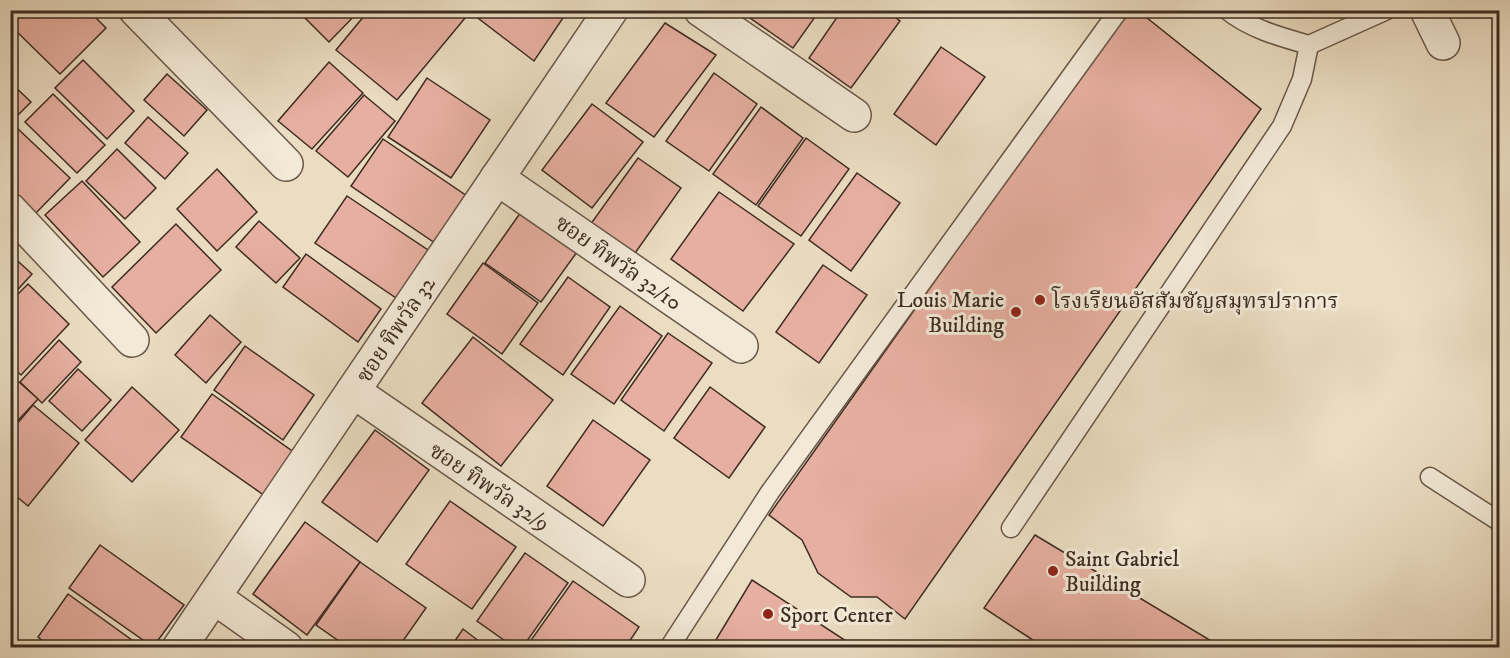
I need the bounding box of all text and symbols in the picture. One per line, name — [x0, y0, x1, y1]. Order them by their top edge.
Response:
street label: ซอย ทิพวัล 32/10 — [550, 210, 687, 317]
street label: ซอย ทิพวัล 32 — [351, 271, 442, 388]
place label: โรงเรียนอัสสัมชัญสมุทรปราการ — [1051, 286, 1339, 315]
place label: Louis Marie Building — [897, 287, 1004, 339]
marker: โรงเรียนอัสสัมชัญสมุทรปราการ — [1033, 293, 1047, 307]
marker: Louis Marie Building — [1009, 305, 1023, 319]
street label: ซอย ทิพวัล 32/9 — [424, 437, 555, 537]
place label: Saint Gabriel Building — [1065, 546, 1180, 598]
marker: Saint Gabriel Building — [1046, 564, 1060, 578]
place label: Sport Center — [780, 602, 893, 629]
marker: Sport Center — [761, 607, 775, 621]

